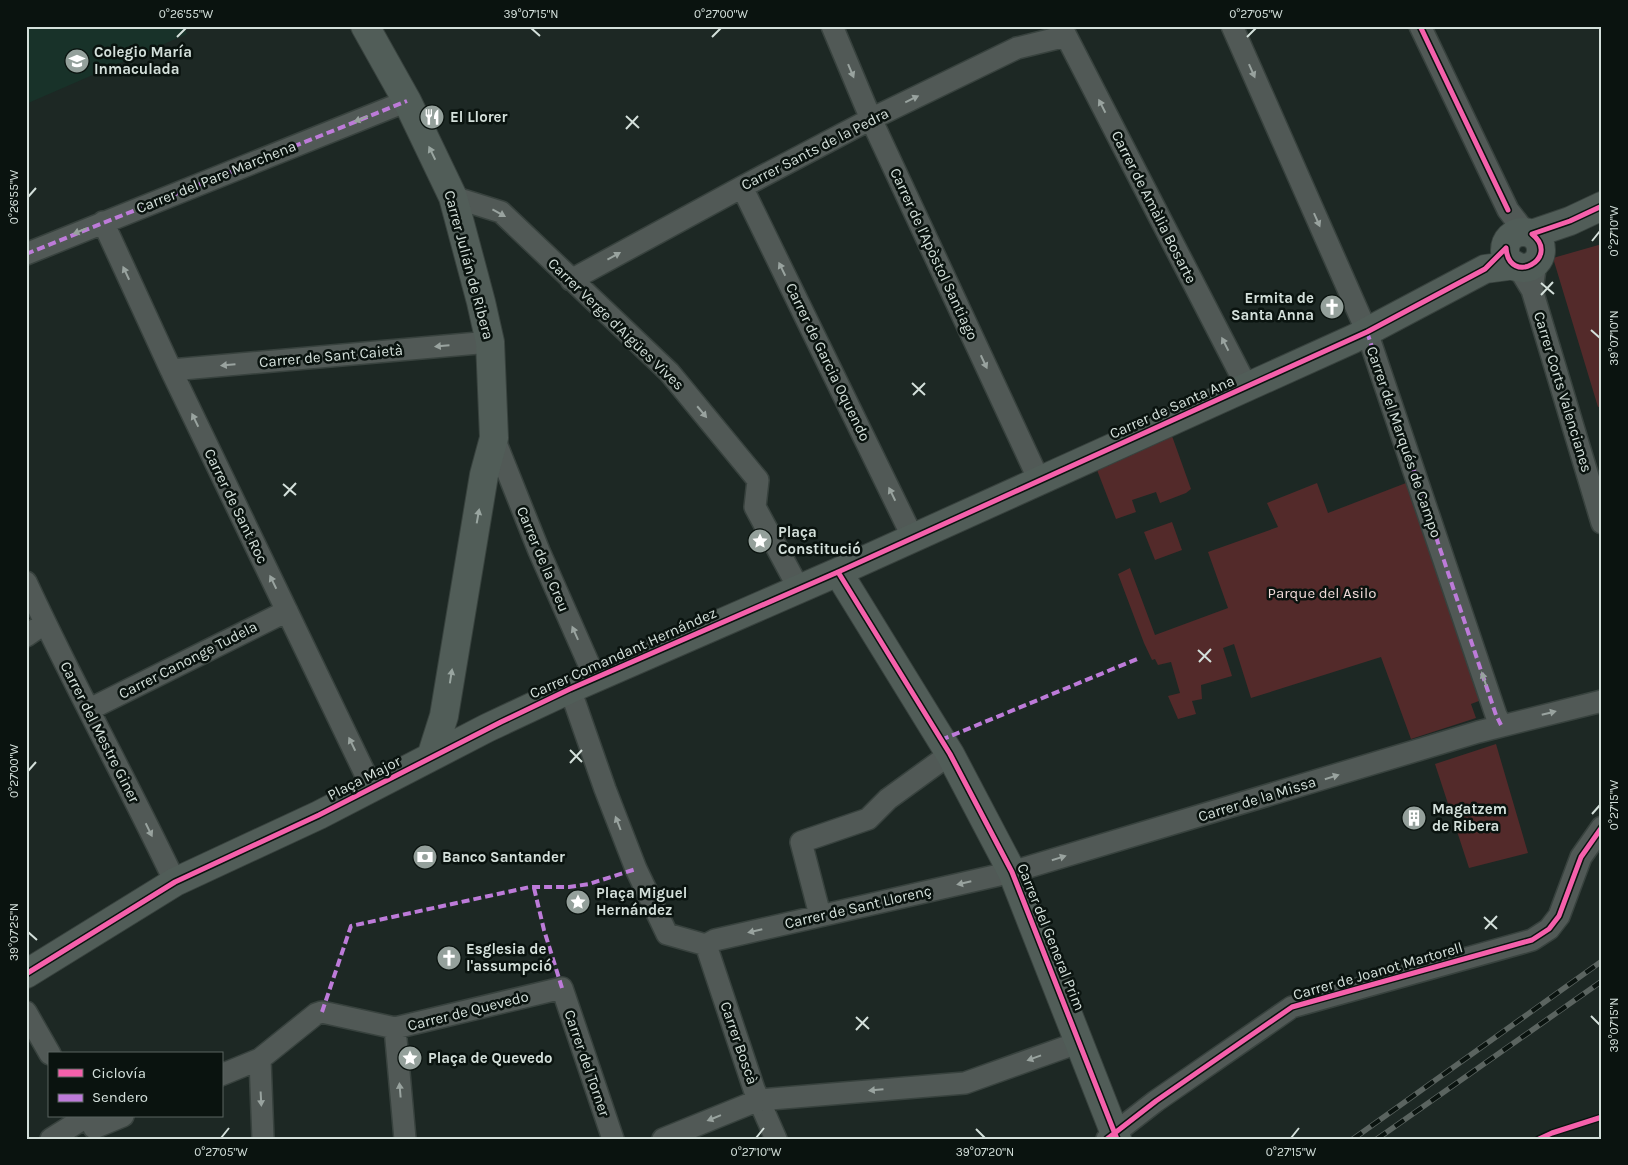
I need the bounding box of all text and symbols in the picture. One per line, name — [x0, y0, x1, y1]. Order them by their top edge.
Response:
text: 0°26'55"W — [159, 7, 214, 21]
text: 39°07'15"N — [503, 7, 559, 21]
text: 0°27'00"W — [694, 7, 748, 21]
text: 0°27'05"W — [1229, 7, 1283, 21]
place label: Colegio María Inmaculada — [94, 43, 192, 78]
school or university icon: Colegio María Inmaculada — [64, 48, 90, 74]
one-way arrow — [847, 64, 855, 79]
one-way arrow — [1248, 64, 1256, 78]
one-way arrow — [905, 95, 920, 103]
one-way arrow — [1098, 99, 1106, 113]
restaurant icon: El Llorer — [419, 104, 445, 130]
street label: Carrer Sants de la Pedra — [738, 104, 892, 194]
place label: El Llorer — [450, 108, 507, 126]
one-way arrow — [354, 116, 369, 124]
street label: Carrer de Amàlia Bosarte — [1108, 128, 1200, 286]
street label: Carrer del Pare Marchena — [133, 137, 299, 217]
one-way arrow — [428, 146, 436, 160]
street label: Carrer de l'Apòstol Santiago — [886, 165, 982, 343]
text: 0°26'55"W — [7, 169, 21, 224]
street label: Carrer Julián de Ribera — [440, 188, 498, 342]
text: 0°27'10"W — [1607, 205, 1621, 256]
one-way arrow — [491, 209, 506, 217]
one-way arrow — [1314, 213, 1322, 227]
one-way arrow — [73, 228, 87, 236]
one-way arrow — [607, 252, 621, 260]
street label: Carrer Verge d'Aigües Vives — [544, 254, 688, 394]
one-way arrow — [778, 262, 787, 277]
one-way arrow — [122, 266, 130, 280]
street label: Carrer de Garcia Oquendo — [782, 280, 874, 444]
place label: Ermita de Santa Anna — [1231, 289, 1314, 324]
church icon: Ermita de Santa Anna — [1319, 294, 1345, 320]
street label: Carrer Corts Valencianes — [1530, 309, 1596, 475]
text: 39°07'10"N — [1607, 310, 1621, 366]
one-way arrow — [1221, 337, 1229, 351]
street label: Carrer de Sant Caietà — [258, 341, 404, 371]
one-way arrow — [434, 343, 450, 351]
street label: Carrer del Marqués de Campo — [1363, 344, 1445, 540]
one-way arrow — [981, 355, 989, 369]
one-way arrow — [219, 361, 235, 369]
street label: Carrer de Santa Ana — [1107, 371, 1237, 443]
one-way arrow — [696, 405, 708, 417]
one-way arrow — [191, 413, 199, 427]
street label: Carrer de Sant Roc — [200, 446, 272, 566]
one-way arrow — [888, 487, 896, 501]
street label: Carrer de la Creu — [513, 504, 573, 614]
one-way arrow — [474, 507, 482, 523]
place label: Plaça Constitució — [778, 523, 861, 558]
place icon: Plaça Constitució — [747, 528, 773, 554]
one-way arrow — [269, 575, 277, 589]
park label: Parque del Asilo — [1268, 584, 1376, 602]
street label: Carrer Comandant Hernández — [527, 604, 719, 702]
street label: Carrer Canonge Tudela — [116, 617, 260, 703]
one-way arrow — [571, 626, 580, 641]
street label: Carrer del Mestre Giner — [57, 658, 144, 806]
one-way arrow — [447, 668, 455, 684]
one-way arrow — [1480, 672, 1487, 687]
one-way arrow — [1541, 709, 1556, 717]
one-way arrow — [348, 737, 356, 751]
text: 0°27'00"W — [7, 744, 21, 798]
street label: Plaça Major — [324, 752, 404, 804]
one-way arrow — [1324, 772, 1339, 780]
street label: Carrer de la Missa — [1196, 773, 1318, 825]
text: 0°27'15"W — [1607, 779, 1621, 830]
place label: Magatzem de Ribera — [1432, 800, 1507, 835]
building icon: Magatzem de Ribera — [1401, 805, 1427, 831]
one-way arrow — [614, 815, 622, 830]
one-way arrow — [145, 822, 153, 837]
bank icon: Banco Santander — [412, 844, 438, 870]
place label: Banco Santander — [442, 848, 565, 866]
one-way arrow — [1051, 853, 1066, 861]
street label: Carrer del General Prim — [1013, 861, 1089, 1013]
one-way arrow — [957, 879, 972, 887]
street label: Carrer de Sant Llorenç — [783, 881, 933, 933]
place label: Plaça Miguel Hernández — [596, 884, 687, 919]
place icon: Plaça Miguel Hernández — [565, 889, 591, 915]
text: 39°07'25"N — [7, 903, 21, 961]
one-way arrow — [747, 927, 762, 935]
street label: Carrer de Joanot Martorell — [1291, 938, 1465, 1004]
place label: Esglesia de l'assumpció — [466, 940, 552, 975]
church icon: Esglesia de l'assumpció — [436, 945, 462, 971]
street label: Carrer de Quevedo — [406, 987, 530, 1035]
text: 39°07'15"N — [1607, 997, 1621, 1053]
street label: Carrer Boscà — [716, 999, 762, 1087]
street label: Carrer del Torner — [560, 1007, 614, 1119]
place icon: Plaça de Quevedo — [397, 1045, 423, 1071]
place label: Plaça de Quevedo — [428, 1049, 553, 1067]
legend — [48, 1052, 222, 1118]
one-way arrow — [1026, 1054, 1041, 1062]
text: Ciclovía — [92, 1064, 146, 1082]
one-way arrow — [396, 1082, 404, 1098]
one-way arrow — [868, 1087, 884, 1095]
text: Sendero — [92, 1088, 148, 1106]
one-way arrow — [258, 1091, 266, 1107]
one-way arrow — [707, 1115, 721, 1123]
text: 0°27'05"W — [194, 1145, 248, 1159]
text: 0°27'10"W — [731, 1145, 782, 1159]
text: 39°07'20"N — [956, 1145, 1014, 1159]
text: 0°27'15"W — [1266, 1145, 1317, 1159]

